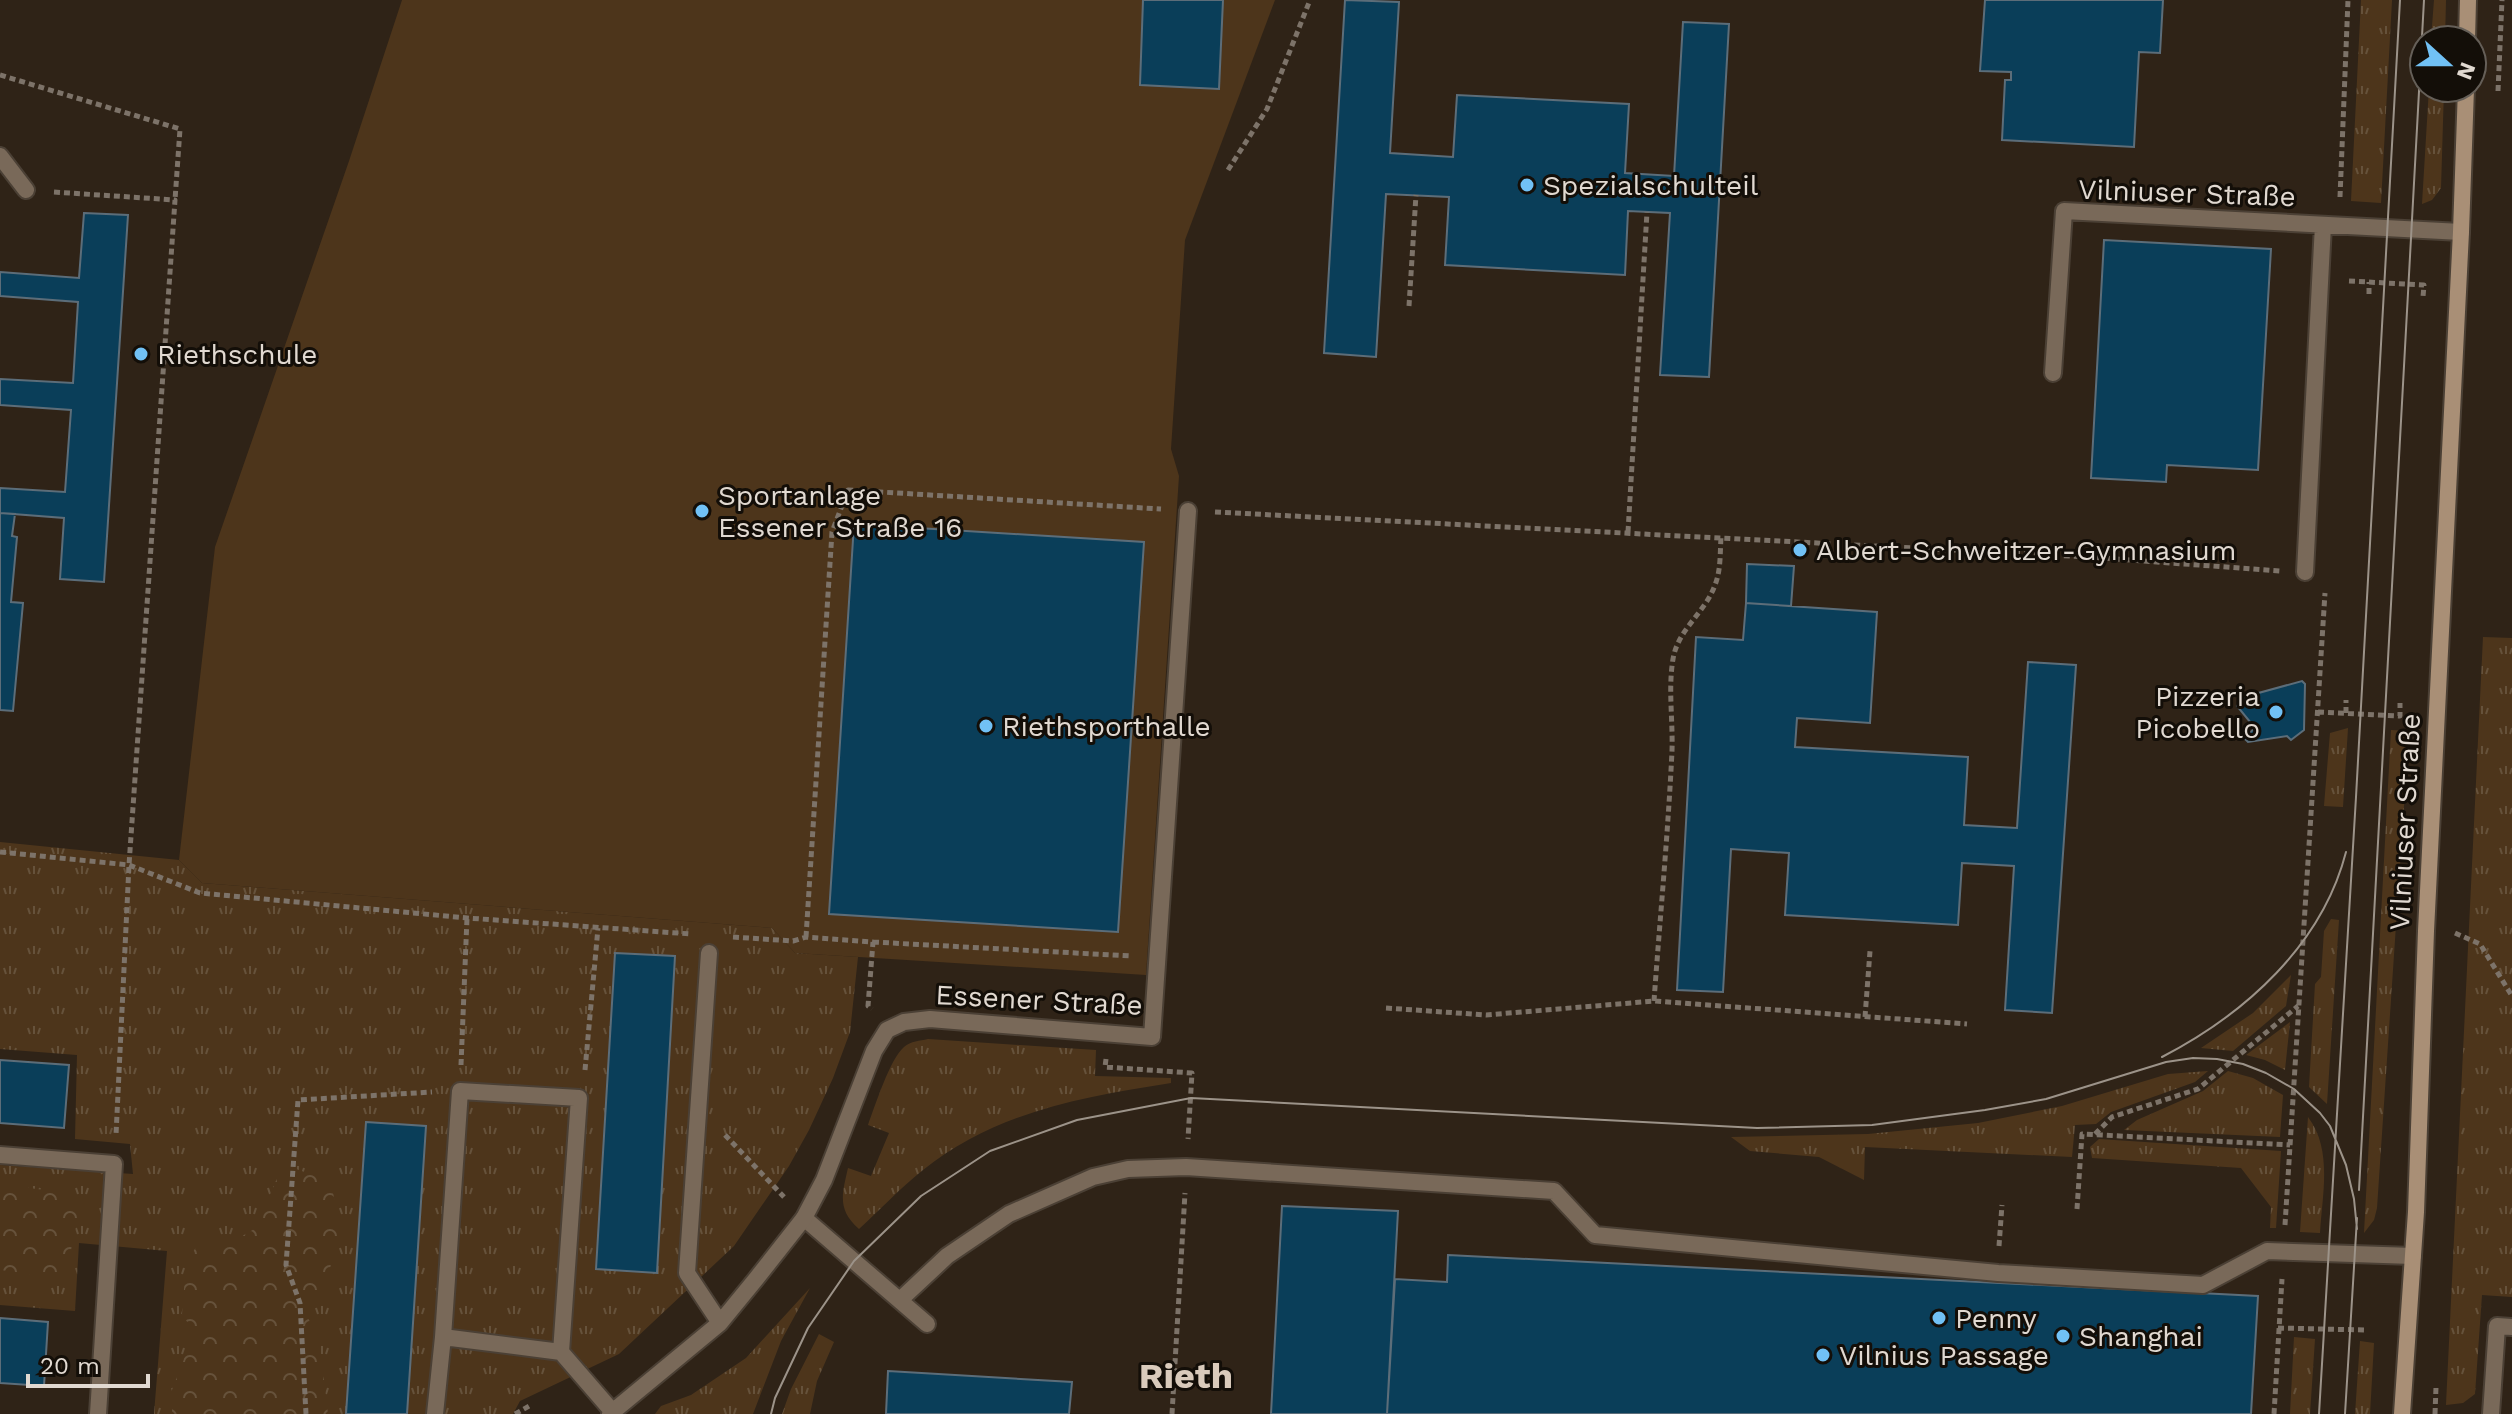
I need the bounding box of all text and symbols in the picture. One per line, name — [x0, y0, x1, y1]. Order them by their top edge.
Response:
north arrow — [2408, 24, 2488, 104]
text: N — [2452, 59, 2481, 83]
place label: Spezialschulteil — [1543, 169, 1759, 202]
street label: Vilniuser Straße — [2078, 173, 2296, 213]
marker: Spezialschulteil — [1518, 176, 1536, 194]
place label: Riethschule — [157, 338, 318, 371]
marker: Riethschule — [132, 345, 150, 363]
place label: Sportanlage Essener Straße 16 — [718, 479, 962, 544]
marker: Sportanlage Essener Straße 16 — [693, 502, 711, 520]
place label: Albert-Schweitzer-Gymnasium — [1816, 534, 2236, 567]
marker: Albert-Schweitzer-Gymnasium — [1791, 541, 1809, 559]
place label: Pizzeria Picobello — [2135, 680, 2260, 745]
marker: Pizzeria Picobello — [2267, 703, 2285, 721]
place label: Riethsporthalle — [1002, 710, 1211, 743]
street label: Vilniuser Straße — [2383, 713, 2427, 931]
marker: Riethsporthalle — [977, 717, 995, 735]
street label: Essener Straße — [935, 978, 1143, 1022]
place label: Penny — [1955, 1302, 2037, 1335]
marker: Penny — [1930, 1309, 1948, 1327]
place label: Shanghai — [2079, 1320, 2203, 1353]
marker: Shanghai — [2054, 1327, 2072, 1345]
scale bar — [28, 1338, 148, 1388]
place label: Vilnius Passage — [1839, 1339, 2049, 1372]
marker: Vilnius Passage — [1814, 1346, 1832, 1364]
text: 20 m — [40, 1352, 100, 1380]
district label: Rieth — [1139, 1355, 1233, 1397]

